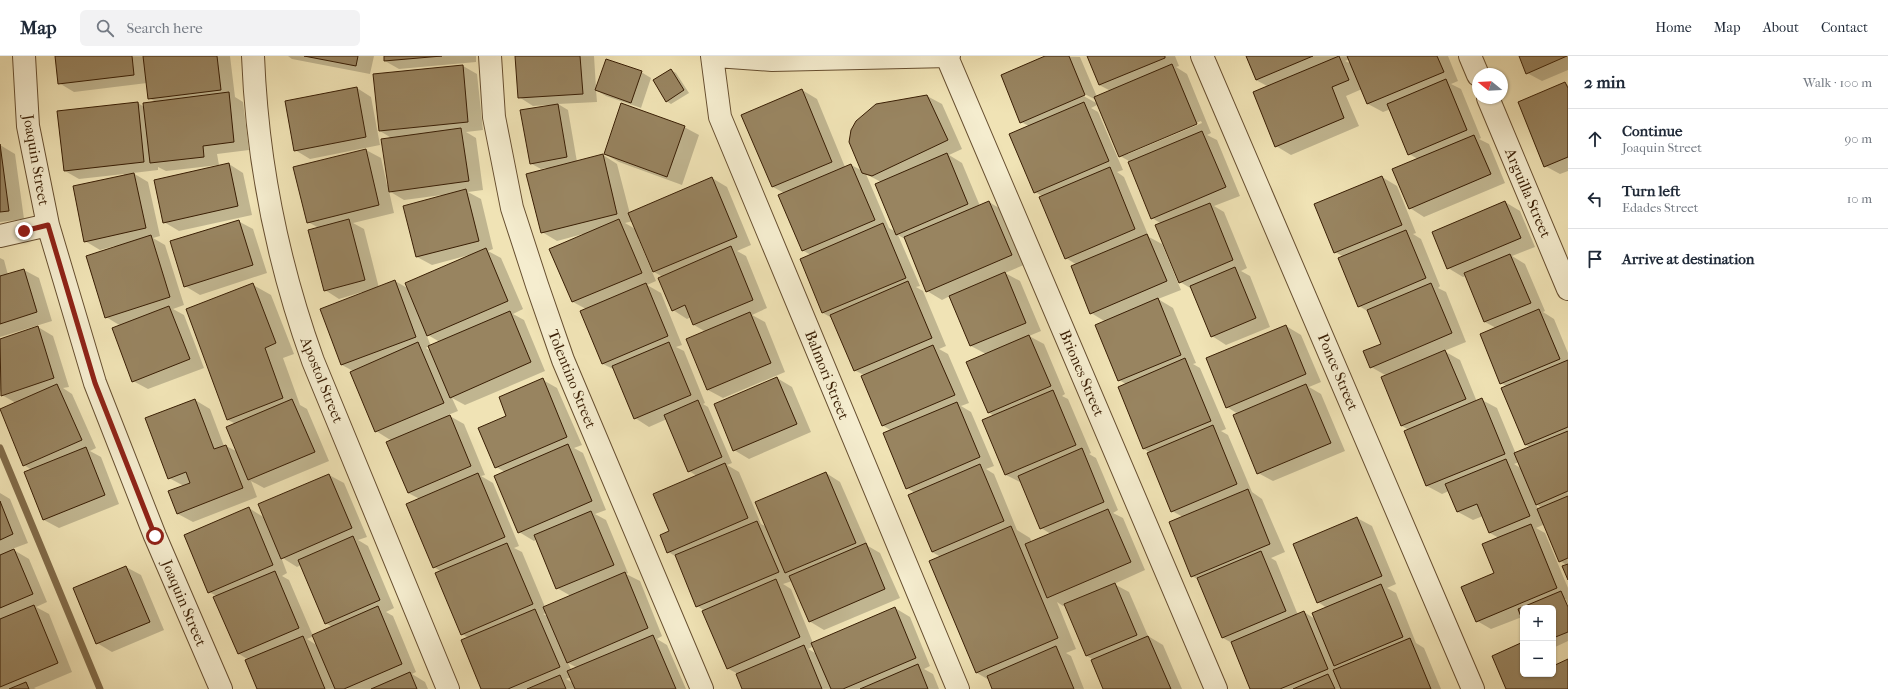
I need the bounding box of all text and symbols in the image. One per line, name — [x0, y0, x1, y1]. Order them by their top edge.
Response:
search box — [80, 10, 360, 46]
text: Map — [20, 17, 56, 39]
icon: search — [94, 17, 116, 39]
text: Search here — [126, 19, 203, 37]
text: Home — [1655, 19, 1692, 36]
text: Map — [1714, 19, 1741, 36]
text: About — [1763, 19, 1799, 36]
text: Contact — [1821, 19, 1868, 36]
north arrow — [1472, 68, 1508, 104]
text: 2 min — [1584, 72, 1625, 92]
text: Walk · 100 m — [1803, 75, 1872, 90]
street label: Joaquin Street — [19, 112, 53, 208]
text: Continue — [1622, 122, 1682, 140]
icon: ahead — [1584, 128, 1606, 150]
text: 90 m — [1844, 131, 1872, 146]
text: Joaquin Street — [1622, 140, 1702, 155]
street label: Arguilla Street — [1501, 145, 1555, 241]
text: Turn left — [1622, 182, 1680, 200]
icon: left — [1584, 188, 1606, 210]
text: 10 m — [1847, 191, 1872, 206]
text: Edades Street — [1622, 200, 1698, 215]
route end — [15, 222, 33, 240]
icon: arrive — [1584, 248, 1606, 270]
text: Arrive at destination — [1622, 250, 1754, 268]
street label: Tolentino Street — [544, 327, 600, 432]
street label: Briones Street — [1056, 327, 1109, 420]
street label: Balmori Street — [801, 328, 853, 423]
street label: Ponce Street — [1314, 331, 1362, 414]
street label: Apostol Street — [296, 334, 348, 426]
route start — [146, 527, 164, 545]
street label: Joaquin Street — [157, 556, 211, 649]
map controls — [1520, 605, 1556, 677]
button: + — [1520, 605, 1556, 641]
button: − — [1520, 641, 1556, 677]

